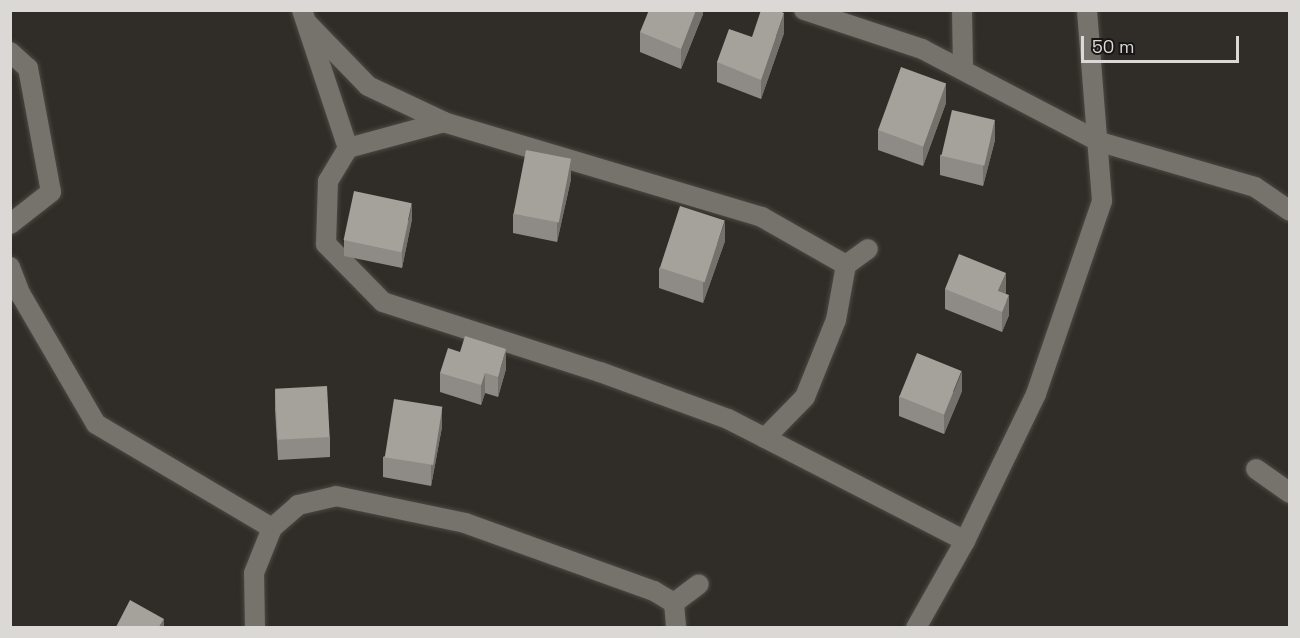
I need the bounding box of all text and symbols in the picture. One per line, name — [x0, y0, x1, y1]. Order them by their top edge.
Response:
scale bar — [1084, 24, 1242, 62]
text: 50 m — [1092, 35, 1134, 58]

